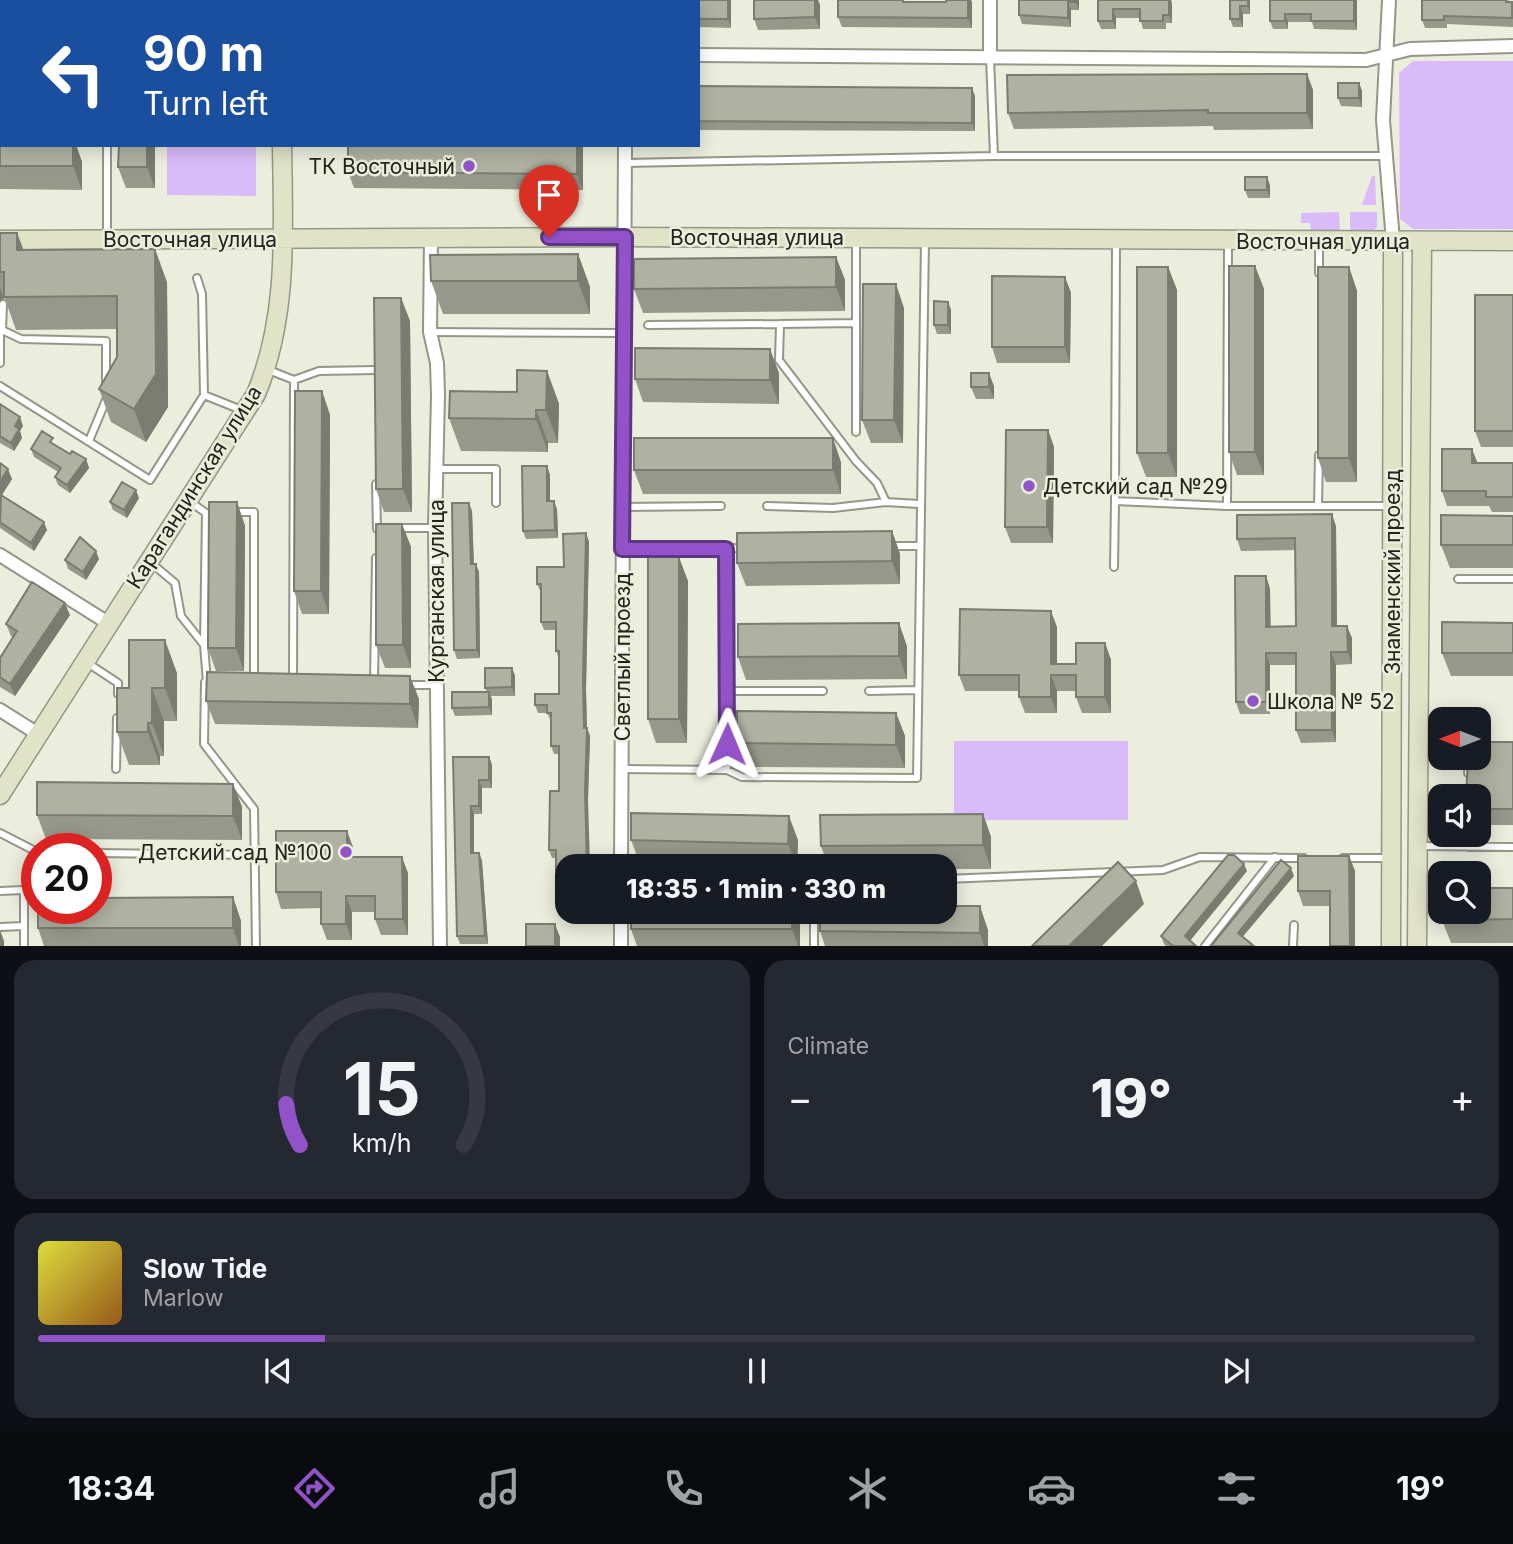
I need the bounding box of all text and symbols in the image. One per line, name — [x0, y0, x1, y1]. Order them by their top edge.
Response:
text: 90 m — [143, 24, 264, 83]
icon: left — [28, 28, 119, 119]
text: Turn left — [143, 84, 268, 123]
place label: ТК Восточный — [308, 154, 455, 179]
marker: ТК Восточный — [461, 158, 477, 174]
pin — [519, 165, 579, 237]
icon: arrive — [530, 176, 568, 214]
street label: Восточная улица — [670, 225, 844, 250]
street label: Восточная улица — [103, 227, 277, 252]
street label: Восточная улица — [1236, 229, 1410, 254]
street label: Карагандинская улица — [121, 381, 267, 593]
street label: Знаменский проезд — [1380, 469, 1405, 675]
place label: Детский сад №29 — [1043, 474, 1228, 499]
marker: Детский сад №29 — [1021, 478, 1037, 494]
street label: Курганская улица — [424, 499, 449, 683]
street label: Светлый проезд — [610, 573, 635, 741]
place label: Школа № 52 — [1267, 689, 1395, 714]
marker: Школа № 52 — [1245, 693, 1261, 709]
position arrow — [690, 707, 764, 781]
north arrow — [1428, 707, 1491, 770]
map controls — [1428, 707, 1491, 924]
button: sound — [1428, 784, 1491, 847]
speed limit sign: 20 — [21, 833, 112, 924]
place label: Детский сад №100 — [138, 840, 332, 865]
marker: Детский сад №100 — [338, 844, 354, 860]
button: search — [1428, 861, 1491, 924]
text: 18:35 · 1 min · 330 m — [626, 873, 886, 904]
text: Climate — [788, 1032, 869, 1060]
text: 15 — [343, 1045, 421, 1134]
text: 19° — [1091, 1067, 1172, 1130]
text: − — [788, 1075, 813, 1121]
text: + — [1450, 1075, 1475, 1121]
text: km/h — [352, 1128, 411, 1158]
text: Slow Tide — [143, 1253, 267, 1284]
text: Marlow — [143, 1284, 223, 1312]
icon: previous — [259, 1352, 297, 1390]
icon: pause — [738, 1352, 776, 1390]
icon: next — [1217, 1352, 1255, 1390]
icon: directions — [290, 1464, 339, 1513]
icon: music — [475, 1464, 524, 1513]
icon: phone — [659, 1464, 708, 1513]
icon: climate — [843, 1464, 892, 1513]
icon: car — [1027, 1464, 1076, 1513]
icon: filters — [1212, 1464, 1261, 1513]
text: 18:34 — [68, 1469, 155, 1508]
text: 19° — [1396, 1469, 1445, 1508]

